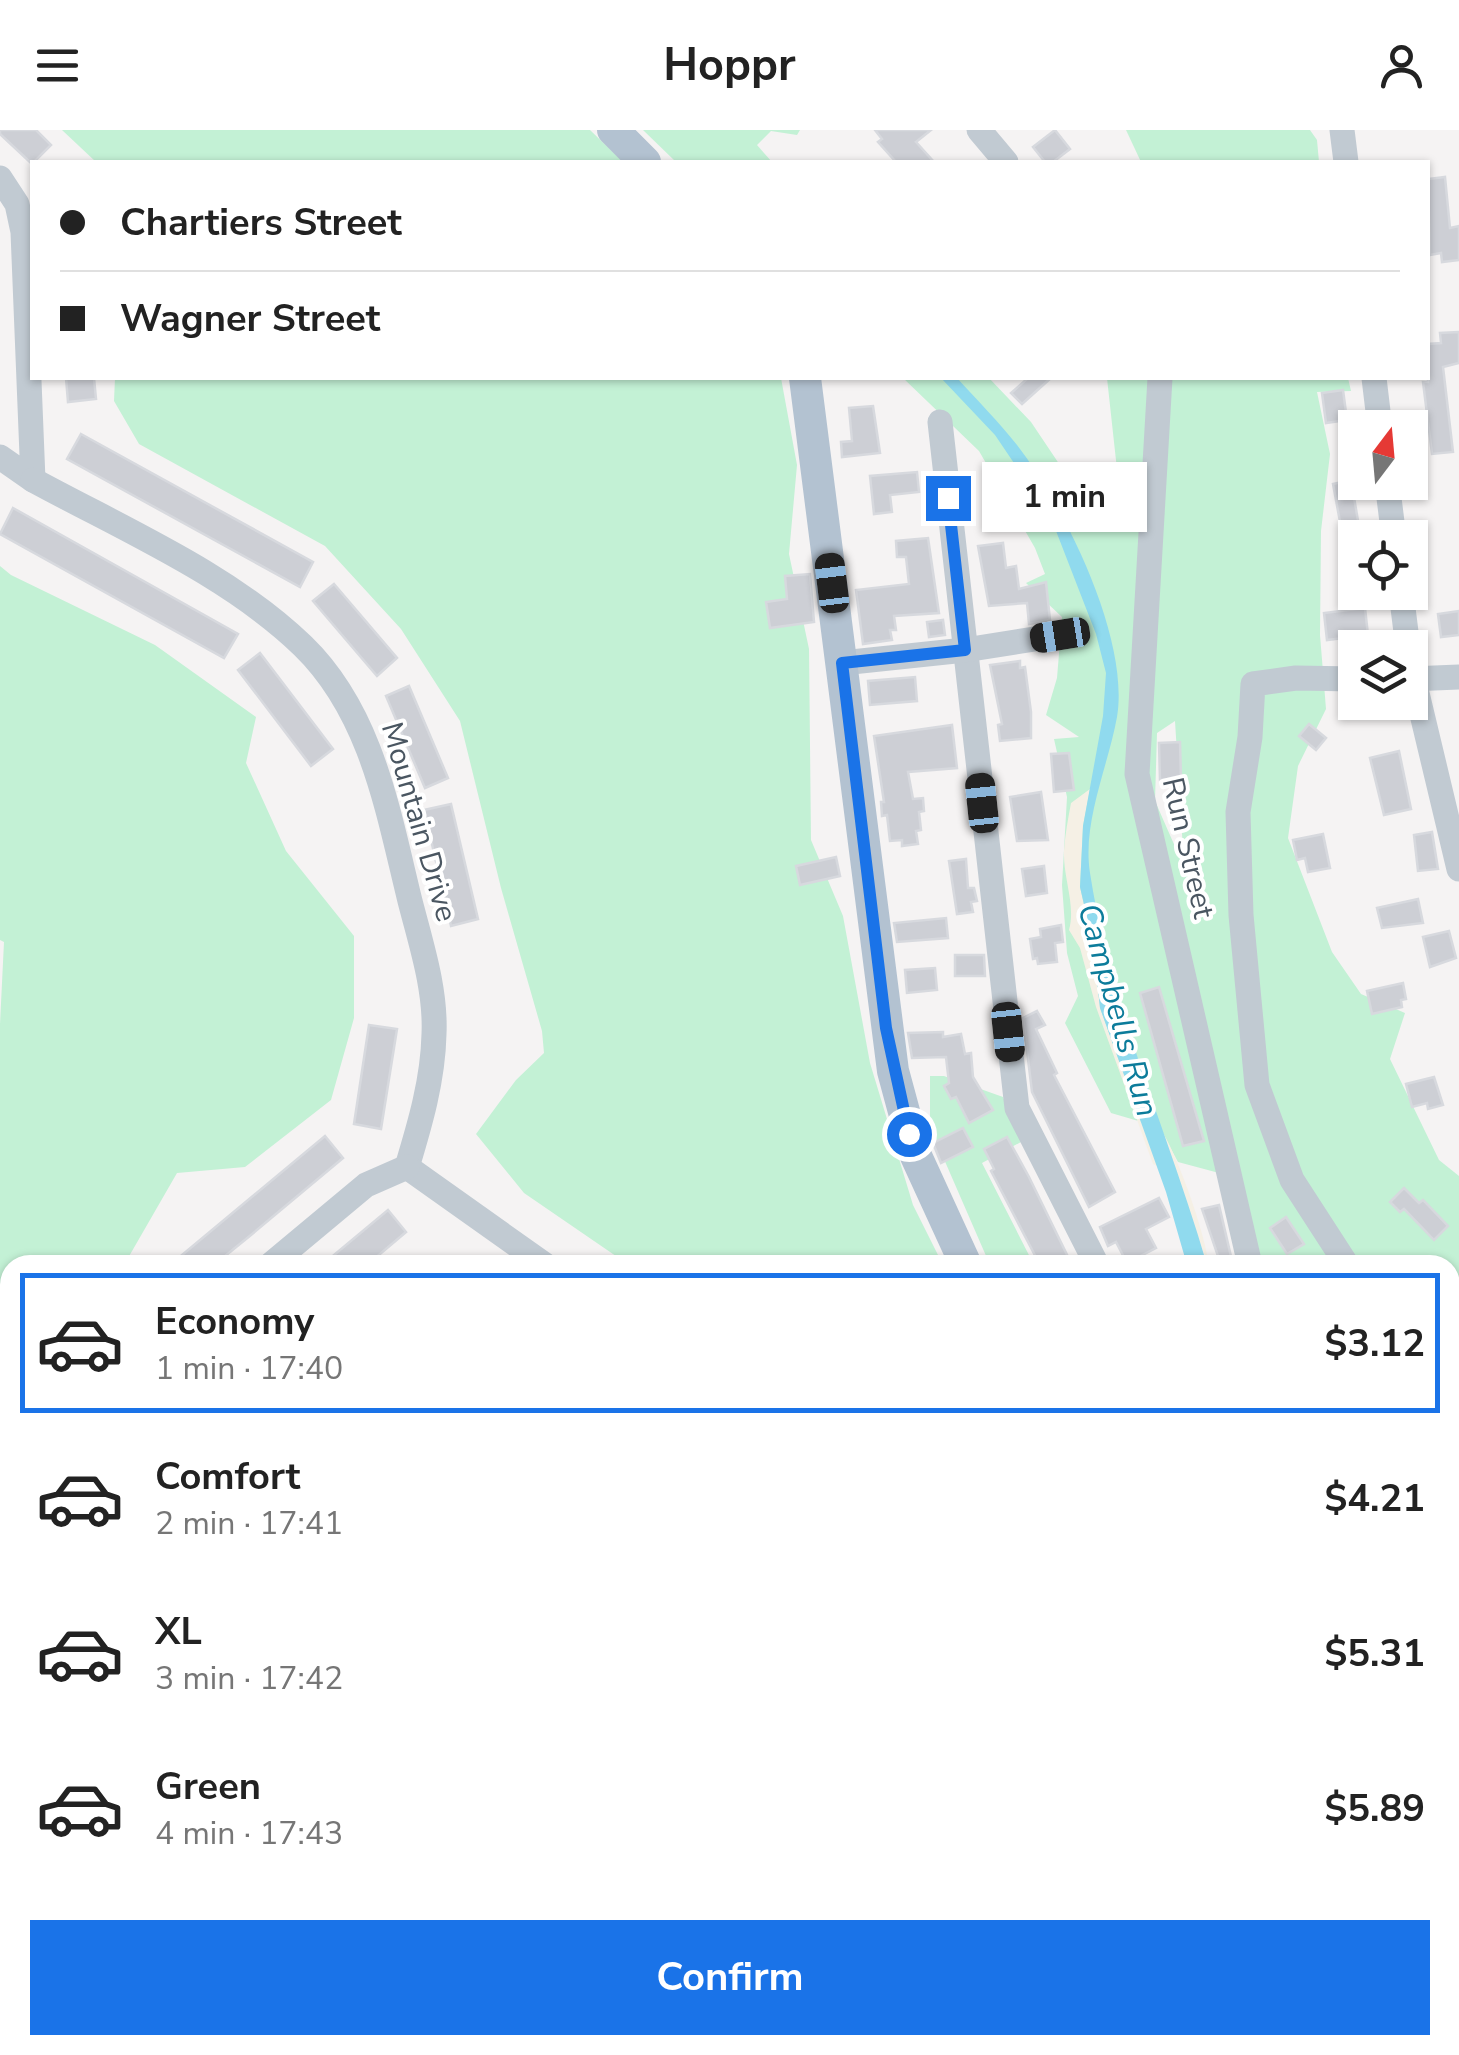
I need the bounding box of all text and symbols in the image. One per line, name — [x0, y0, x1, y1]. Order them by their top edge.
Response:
text: Hoppr — [663, 35, 796, 96]
icon: menu — [30, 38, 85, 93]
icon: person — [1374, 38, 1429, 93]
text: Chartiers Street — [120, 197, 402, 248]
text: Wagner Street — [120, 293, 380, 344]
north arrow — [1338, 410, 1428, 500]
map controls — [1338, 410, 1428, 720]
callout: 1 min — [983, 463, 1148, 533]
text: 1 min — [1023, 475, 1106, 518]
route end — [926, 476, 971, 521]
button: locate — [1338, 520, 1428, 610]
car — [813, 551, 851, 615]
car — [1028, 615, 1092, 655]
button: layers — [1338, 630, 1428, 720]
street label: Mountain Drive — [371, 718, 467, 926]
car — [964, 772, 1000, 834]
street label: Run Street — [1152, 773, 1224, 923]
water label: Campbells Run — [1067, 899, 1169, 1121]
car — [990, 1001, 1026, 1063]
route start — [887, 1112, 932, 1157]
text: Economy — [155, 1296, 314, 1347]
icon: car — [35, 1298, 125, 1388]
text: $3.12 — [1324, 1318, 1425, 1369]
text: 1 min · 17:40 — [155, 1347, 343, 1390]
text: Comfort — [155, 1451, 300, 1502]
icon: car — [35, 1453, 125, 1543]
text: $4.21 — [1324, 1473, 1425, 1524]
text: 2 min · 17:41 — [155, 1502, 343, 1545]
text: XL — [155, 1606, 202, 1657]
icon: car — [35, 1608, 125, 1698]
text: $5.31 — [1324, 1628, 1425, 1679]
text: 3 min · 17:42 — [155, 1657, 343, 1700]
text: Green — [155, 1761, 261, 1812]
icon: car — [35, 1763, 125, 1853]
text: $5.89 — [1324, 1783, 1425, 1834]
text: 4 min · 17:43 — [155, 1812, 343, 1855]
button: Confirm — [30, 1920, 1430, 2035]

